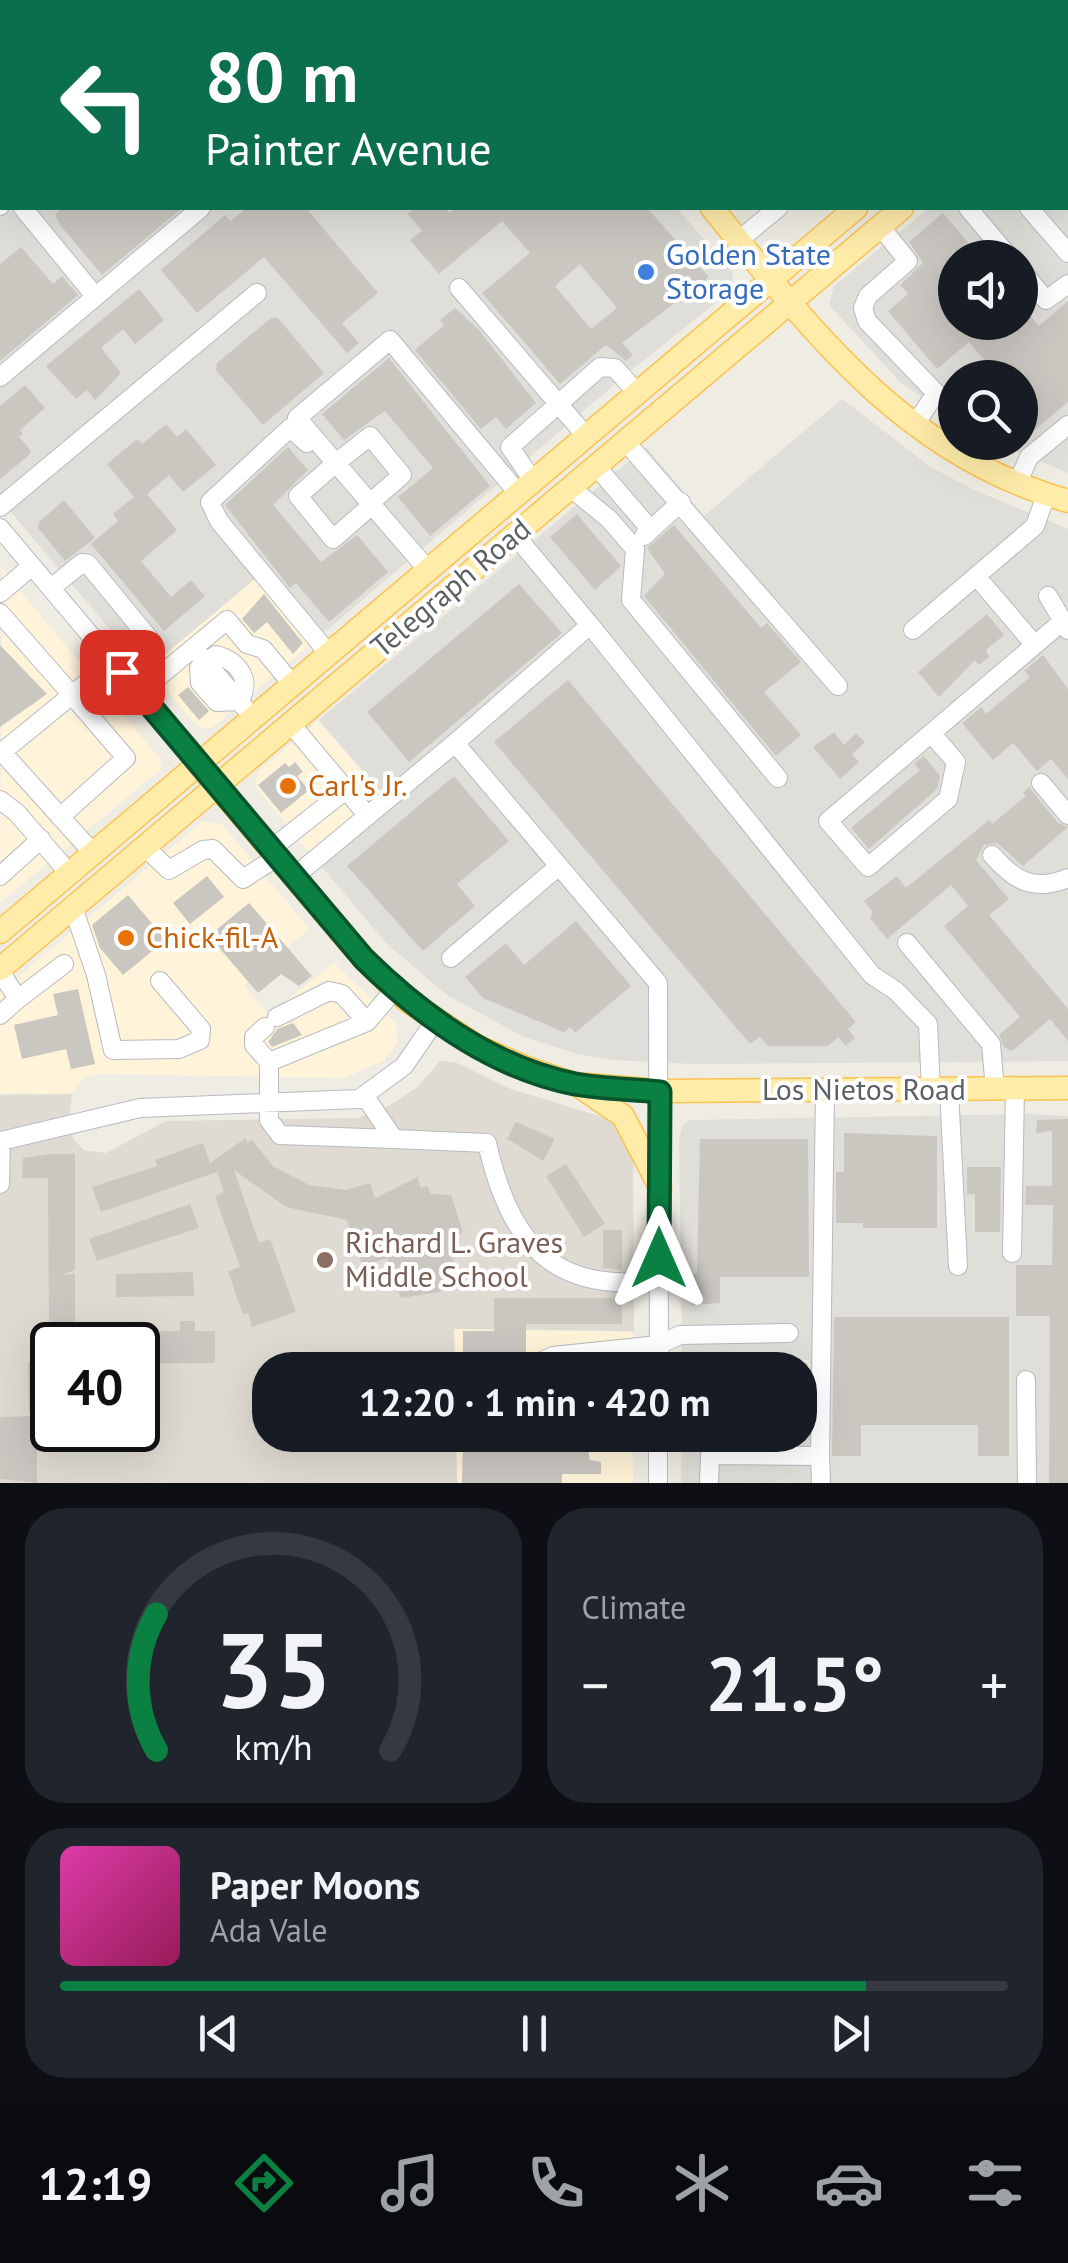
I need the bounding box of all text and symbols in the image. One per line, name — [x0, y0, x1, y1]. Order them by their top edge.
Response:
text: 80 m — [205, 31, 358, 121]
icon: left — [40, 40, 170, 170]
text: Painter Avenue — [205, 119, 492, 177]
place label: Golden State Storage — [666, 234, 831, 307]
map controls — [938, 240, 1038, 460]
button: sound — [938, 240, 1038, 340]
marker: Golden State Storage — [635, 261, 657, 283]
button: search — [938, 360, 1038, 460]
street label: Telegraph Road — [362, 509, 538, 665]
pin — [80, 630, 165, 715]
icon: arrive — [95, 645, 150, 700]
place label: Carl's Jr. — [308, 765, 407, 804]
marker: Carl's Jr. — [277, 775, 299, 797]
place label: Chick-fil-A — [146, 917, 279, 956]
marker: Chick-fil-A — [115, 927, 137, 949]
street label: Los Nietos Road — [762, 1069, 966, 1108]
position arrow — [607, 1206, 711, 1310]
place label: Richard L. Graves Middle School — [345, 1222, 563, 1295]
marker: Richard L. Graves Middle School — [314, 1249, 336, 1271]
speed limit sign: 40 — [30, 1322, 160, 1452]
text: 12:20 · 1 min · 420 m — [359, 1377, 710, 1426]
text: Climate — [582, 1586, 686, 1628]
text: 35 — [214, 1602, 332, 1737]
text: 21.5° — [705, 1635, 884, 1732]
text: − — [582, 1649, 609, 1720]
text: + — [980, 1649, 1008, 1720]
text: km/h — [234, 1724, 312, 1770]
text: Paper Moons — [210, 1860, 420, 1909]
text: Ada Vale — [210, 1909, 327, 1951]
icon: previous — [191, 2006, 246, 2061]
icon: pause — [507, 2006, 562, 2061]
icon: next — [823, 2006, 878, 2061]
icon: directions — [229, 2148, 299, 2218]
icon: music — [375, 2148, 445, 2218]
icon: phone — [521, 2148, 591, 2218]
icon: climate — [667, 2148, 737, 2218]
icon: car — [814, 2148, 884, 2218]
icon: filters — [960, 2148, 1030, 2218]
text: 12:19 — [38, 2154, 152, 2212]

